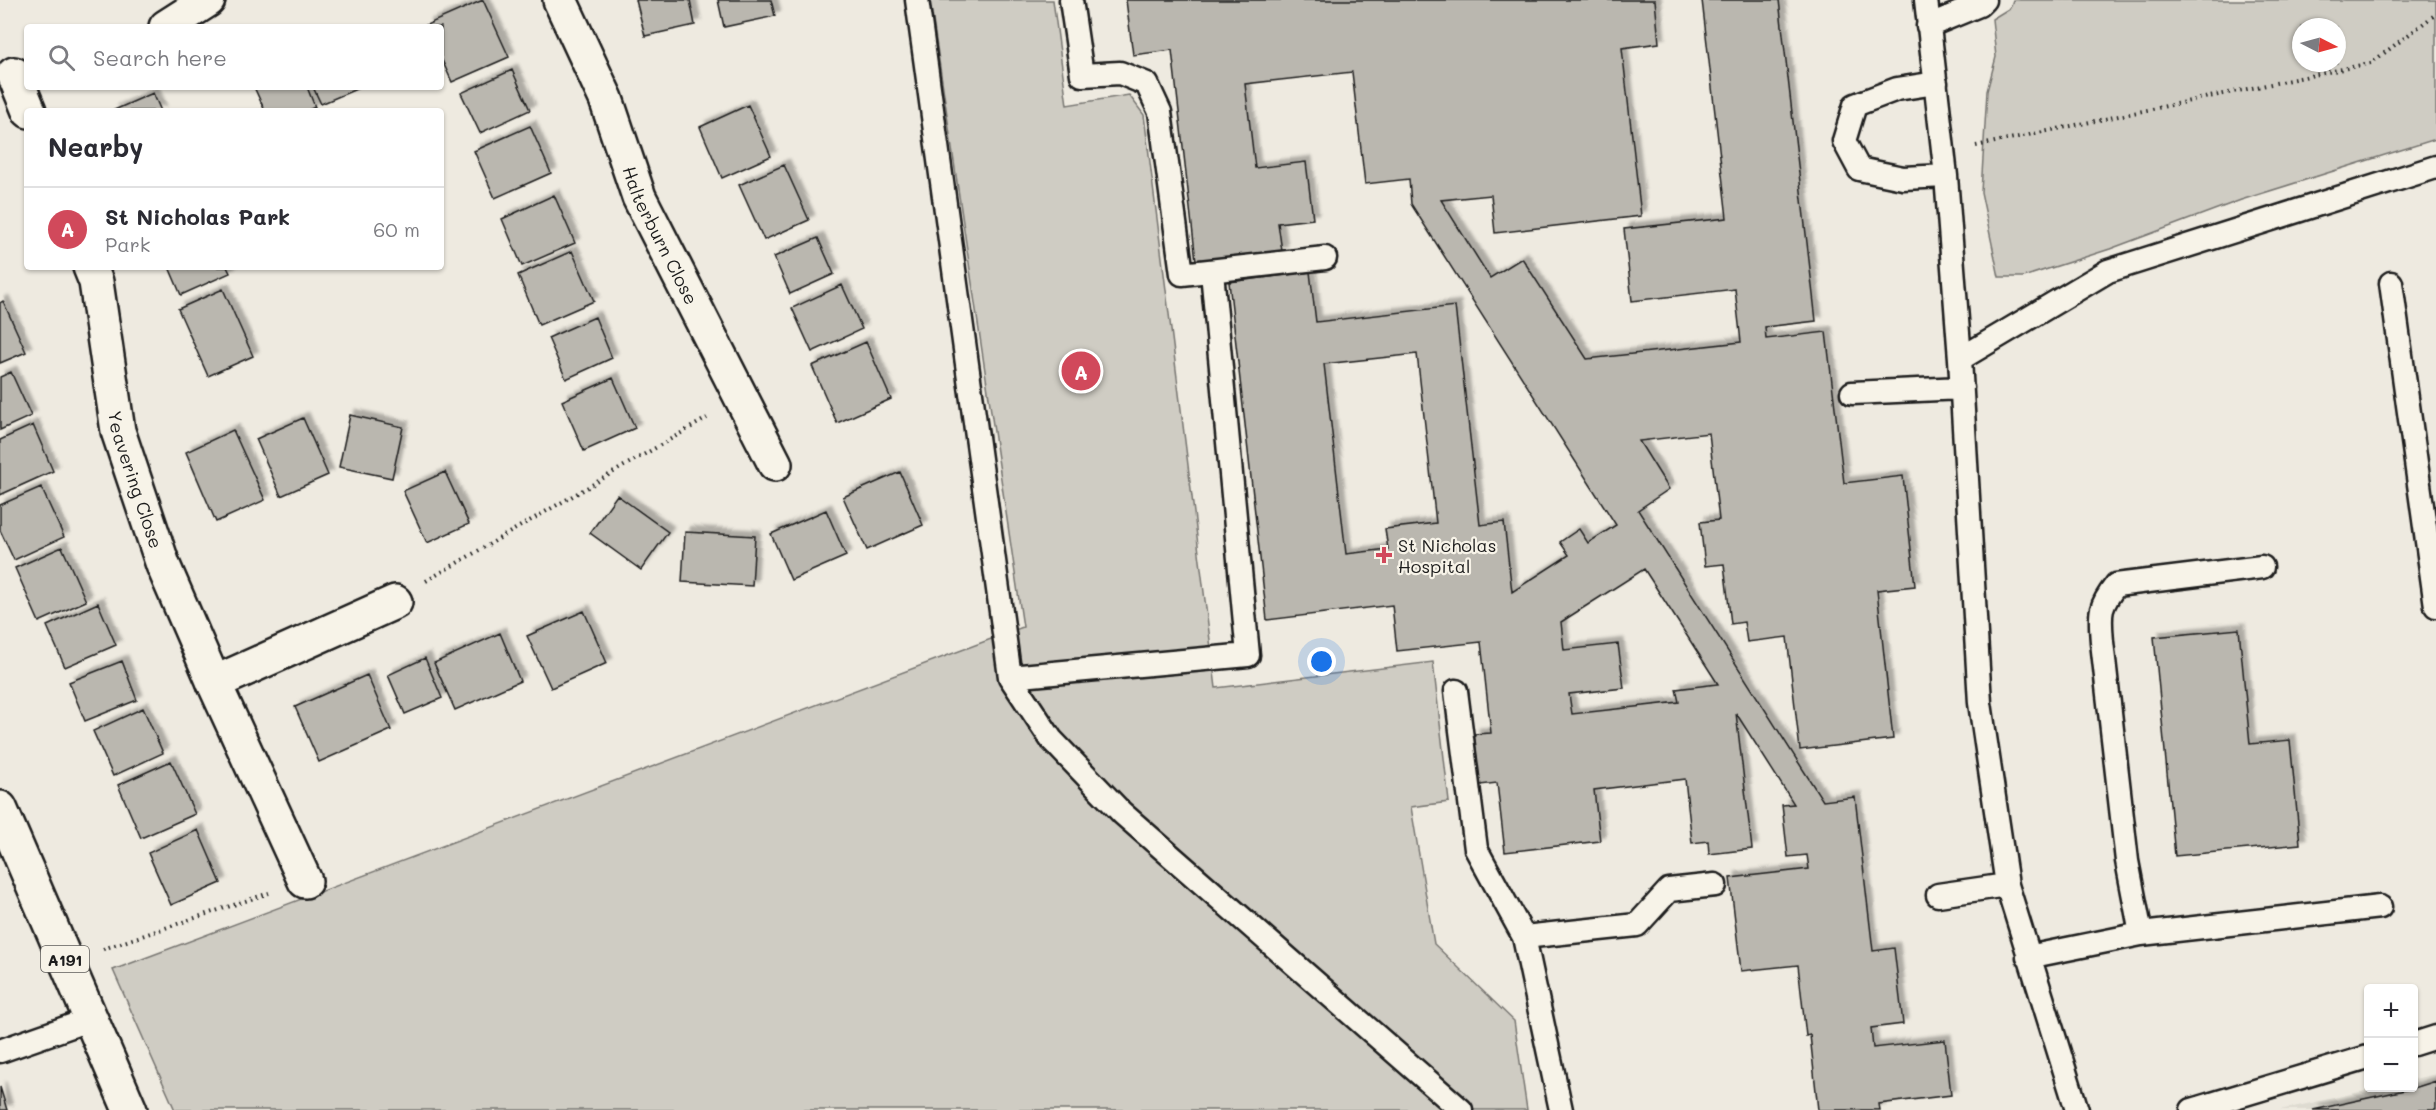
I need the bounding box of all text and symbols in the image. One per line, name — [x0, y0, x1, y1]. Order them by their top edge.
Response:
north arrow — [2292, 18, 2346, 72]
search box — [24, 24, 444, 90]
icon: search — [45, 41, 78, 74]
text: Search here — [93, 43, 227, 72]
text: Nearby — [48, 130, 143, 164]
street label: Halterburn Close — [617, 163, 704, 308]
text: St Nicholas Park — [105, 202, 290, 231]
text: A — [61, 216, 74, 242]
text: 60 m — [373, 216, 420, 242]
text: Park — [105, 231, 150, 257]
pin: A — [1062, 348, 1100, 394]
street label: Yeavering Close — [103, 409, 169, 551]
place label: St Nicholas Hospital — [1398, 533, 1497, 578]
marker: St Nicholas Hospital — [1375, 546, 1393, 564]
your location — [1307, 647, 1336, 676]
road number: A191 — [41, 946, 89, 972]
map controls — [2364, 984, 2418, 1092]
button: + — [2364, 984, 2418, 1038]
button: − — [2364, 1038, 2418, 1092]

